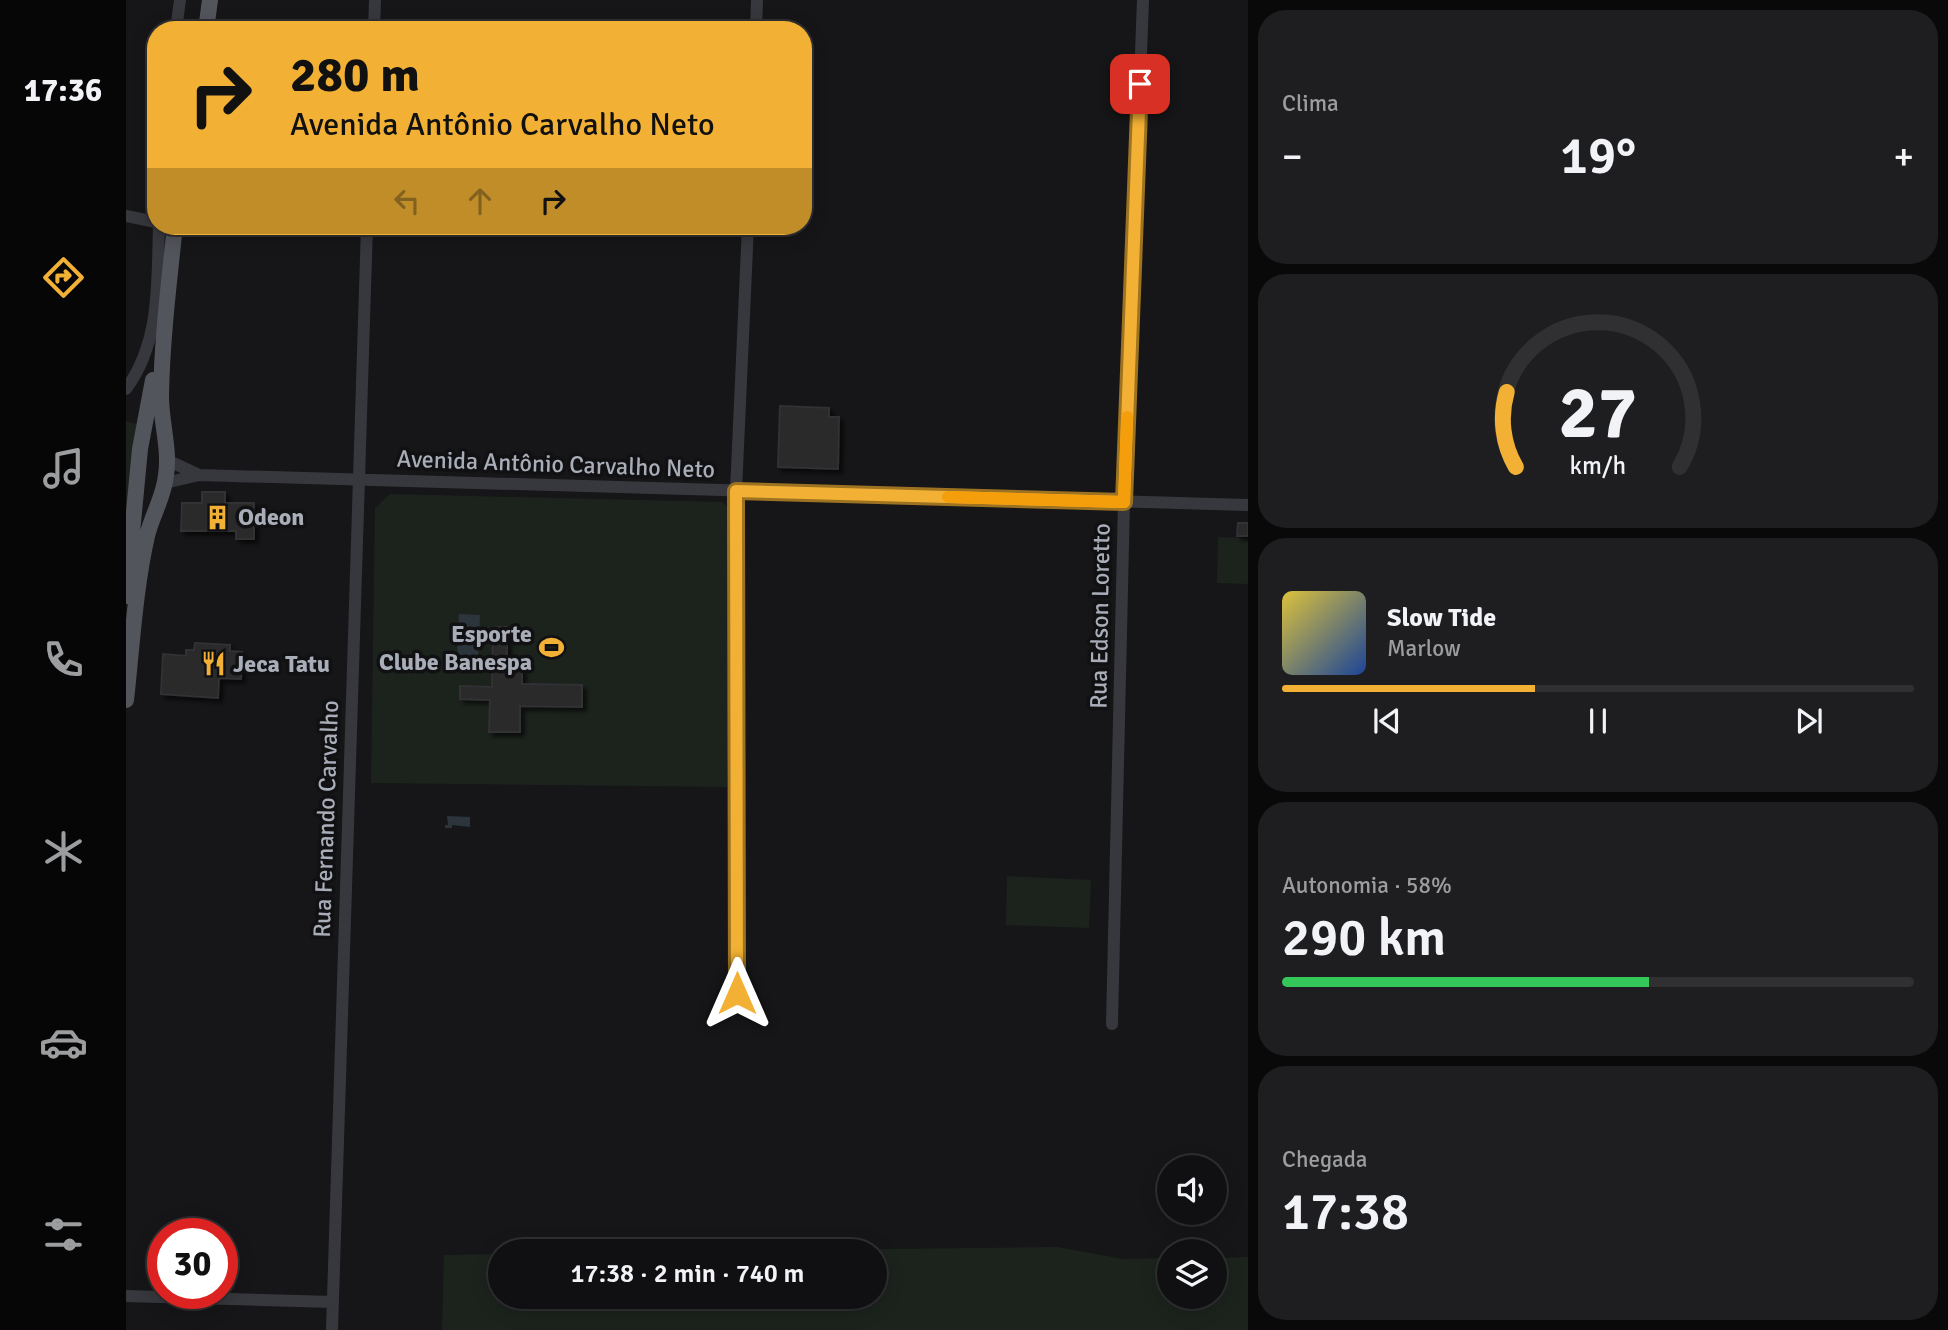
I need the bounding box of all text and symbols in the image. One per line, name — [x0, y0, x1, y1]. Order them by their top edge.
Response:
text: 280 m — [290, 45, 420, 105]
icon: right — [175, 49, 266, 140]
pin — [1110, 54, 1170, 114]
icon: arrive — [1121, 65, 1159, 103]
text: 17:36 — [24, 71, 102, 110]
text: Clima — [1282, 89, 1339, 118]
text: Avenida Antônio Carvalho Neto — [290, 105, 715, 144]
text: 19° — [1560, 124, 1636, 188]
text: − — [1282, 133, 1303, 180]
text: + — [1893, 133, 1914, 180]
icon: left — [388, 182, 426, 220]
icon: ahead — [461, 182, 499, 220]
icon: right — [534, 182, 572, 220]
icon: directions — [39, 253, 88, 302]
text: 27 — [1559, 369, 1637, 458]
street label: Avenida Antônio Carvalho Neto — [396, 443, 716, 485]
icon: music — [39, 444, 88, 493]
text: km/h — [1570, 450, 1626, 481]
place label: Odeon — [238, 502, 305, 532]
building icon: Odeon — [204, 503, 232, 531]
street label: Rua Edson Loretto — [1083, 523, 1117, 709]
text: Slow Tide — [1387, 602, 1496, 634]
place label: Esporte Clube Banespa — [379, 619, 532, 677]
sports icon: Esporte Clube Banespa — [538, 634, 566, 662]
text: Marlow — [1387, 634, 1461, 663]
icon: phone — [39, 635, 88, 684]
place label: Jeca Tatu — [233, 649, 330, 679]
restaurant icon: Jeca Tatu — [199, 650, 227, 678]
street label: Rua Fernando Carvalho — [307, 700, 345, 938]
icon: previous — [1368, 702, 1406, 740]
icon: pause — [1579, 702, 1617, 740]
icon: next — [1790, 702, 1828, 740]
icon: climate — [39, 827, 88, 876]
text: Autonomia · 58% — [1282, 871, 1452, 900]
text: 290 km — [1282, 906, 1446, 970]
position arrow — [700, 956, 774, 1030]
icon: car — [39, 1018, 88, 1067]
text: Chegada — [1282, 1145, 1367, 1174]
map controls — [1157, 1155, 1227, 1309]
button: sound — [1157, 1155, 1227, 1225]
text: 17:38 — [1282, 1180, 1409, 1244]
icon: filters — [39, 1210, 88, 1259]
speed limit sign: 30 — [147, 1218, 238, 1309]
button: layers — [1157, 1239, 1227, 1309]
text: 17:38 · 2 min · 740 m — [571, 1258, 804, 1290]

